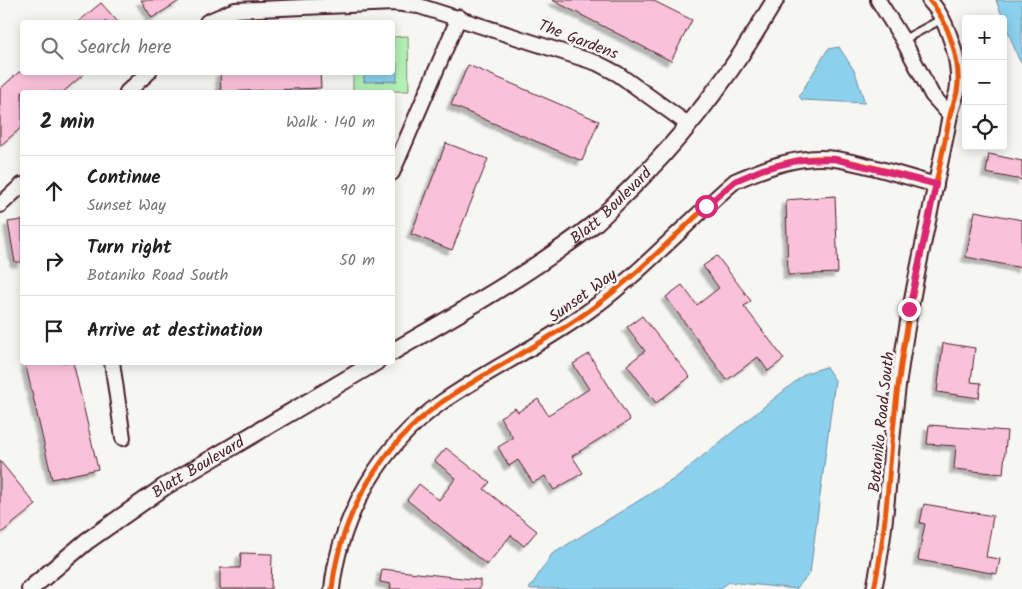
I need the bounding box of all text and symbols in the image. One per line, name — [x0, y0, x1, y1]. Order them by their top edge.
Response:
street label: The Gardens — [534, 13, 622, 67]
map controls — [962, 15, 1007, 150]
button: + — [962, 15, 1007, 60]
search box — [20, 20, 395, 75]
text: Search here — [78, 33, 172, 63]
icon: search — [38, 34, 66, 62]
button: − — [962, 60, 1007, 105]
button: locate — [962, 105, 1007, 150]
text: 2 min — [40, 106, 95, 139]
text: Walk · 140 m — [286, 110, 375, 135]
street label: Blatt Boulevard — [565, 161, 658, 251]
text: Continue — [87, 163, 160, 193]
icon: ahead — [40, 177, 68, 205]
text: 90 m — [340, 178, 375, 203]
text: Sunset Way — [87, 193, 166, 218]
route start — [695, 195, 718, 218]
text: Turn right — [87, 233, 172, 263]
icon: right — [40, 247, 68, 275]
text: 50 m — [339, 248, 375, 273]
street label: Sunset Way — [544, 262, 623, 329]
text: Botaniko Road South — [87, 263, 228, 288]
route end — [898, 298, 921, 321]
text: Arrive at destination — [87, 316, 263, 346]
icon: arrive — [40, 317, 68, 345]
street label: Botaniko Road South — [862, 350, 902, 494]
street label: Blatt Boulevard — [146, 429, 250, 505]

